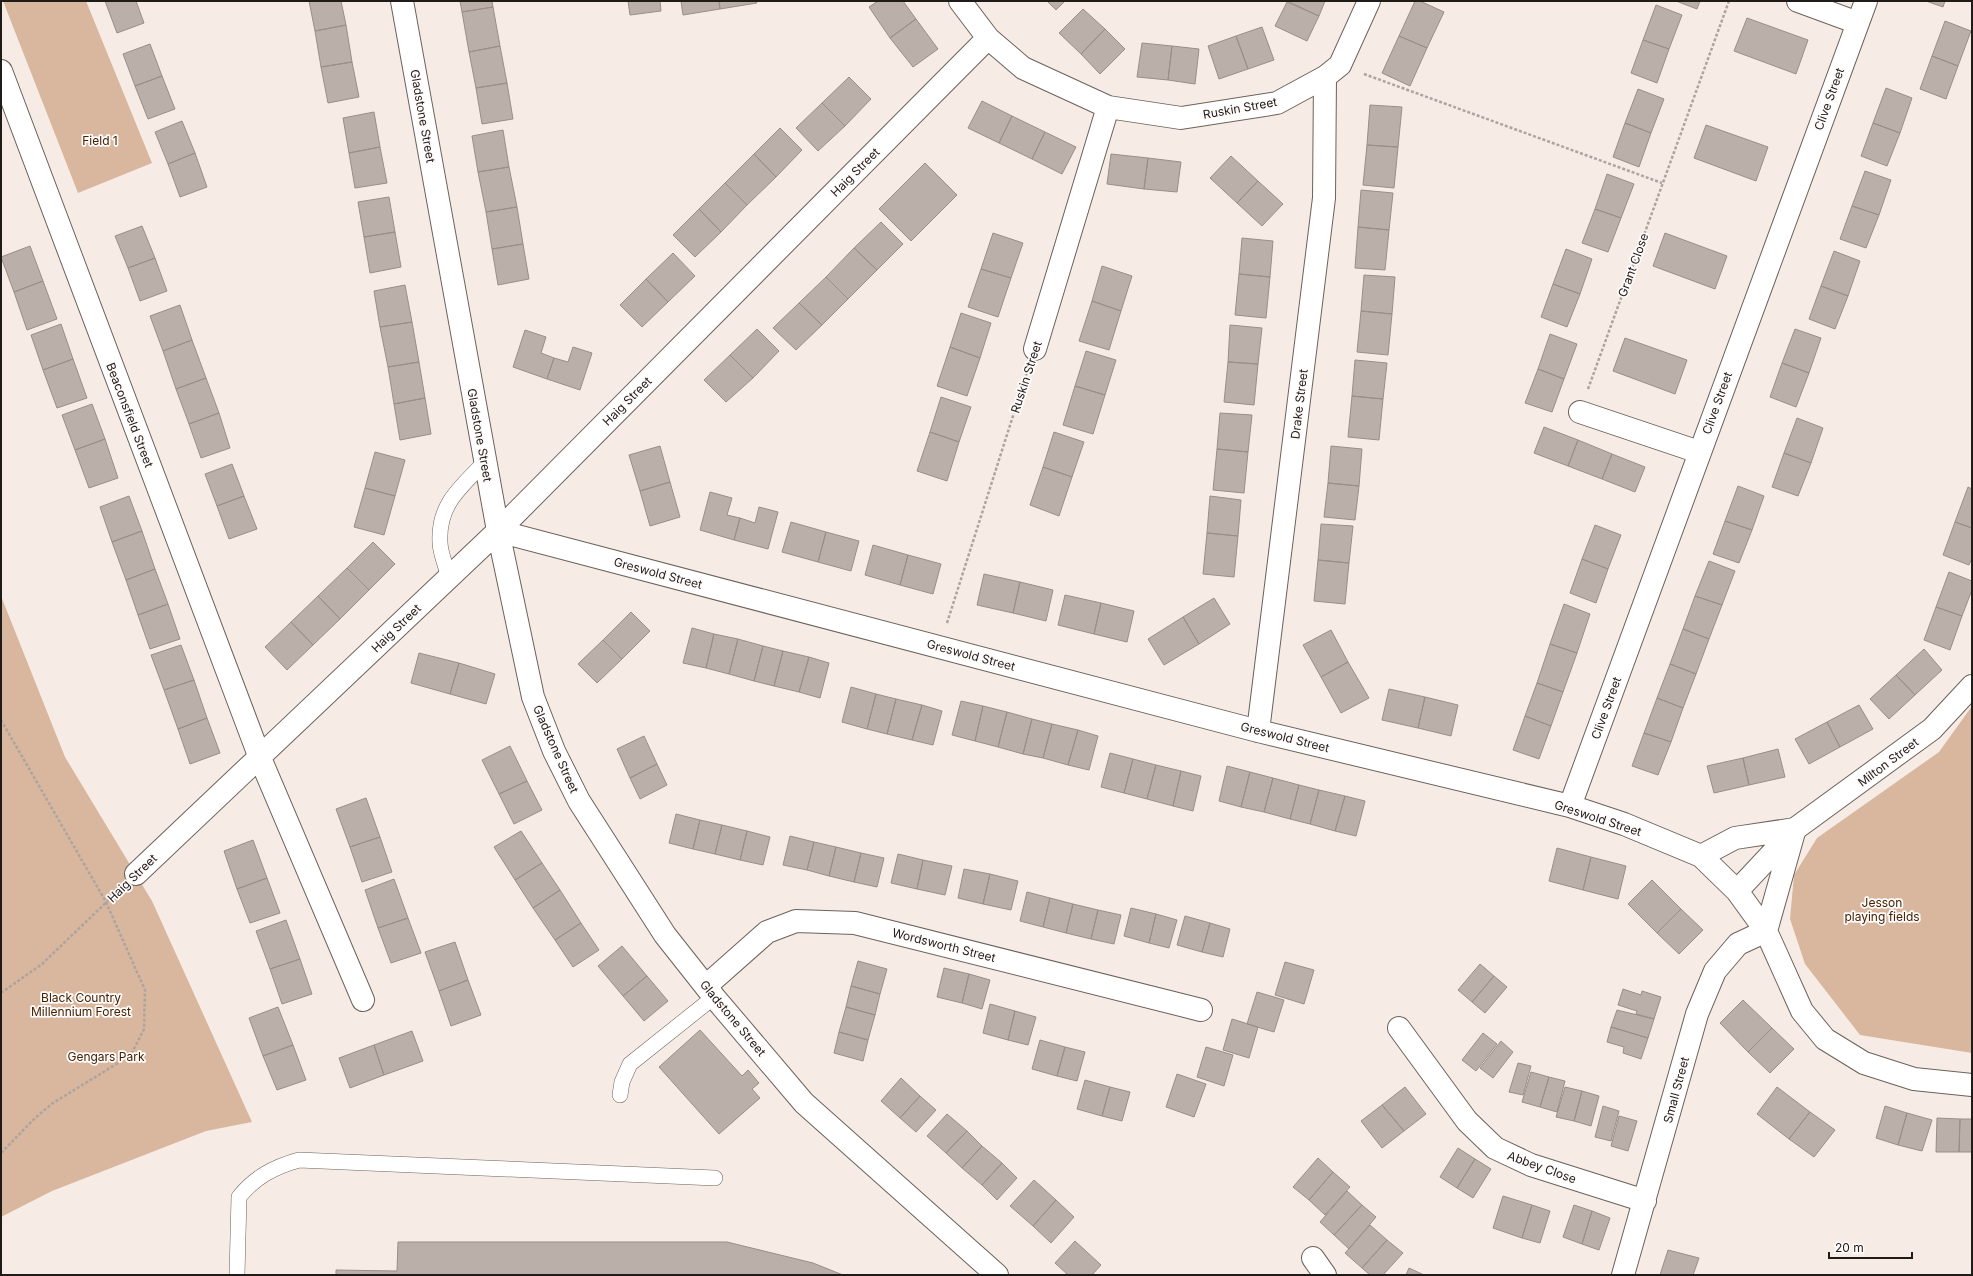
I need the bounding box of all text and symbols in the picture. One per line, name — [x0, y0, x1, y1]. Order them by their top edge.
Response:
street label: Clive Street — [1811, 66, 1847, 132]
street label: Gladstone Street — [407, 68, 439, 164]
street label: Ruskin Street — [1202, 94, 1278, 122]
park label: Field 1 — [82, 133, 118, 148]
street label: Haig Street — [827, 144, 883, 200]
street label: Grant Close — [1615, 231, 1651, 299]
street label: Ruskin Street — [1007, 339, 1045, 415]
street label: Beaconsfield Street — [103, 360, 157, 470]
street label: Drake Street — [1287, 368, 1311, 440]
street label: Clive Street — [1699, 370, 1735, 436]
street label: Haig Street — [599, 373, 655, 429]
street label: Gladstone Street — [464, 387, 496, 483]
street label: Greswold Street — [612, 554, 704, 592]
street label: Haig Street — [368, 601, 424, 655]
street label: Greswold Street — [925, 636, 1017, 674]
street label: Clive Street — [1588, 675, 1624, 741]
street label: Gladstone Street — [530, 703, 582, 795]
street label: Greswold Street — [1239, 719, 1331, 755]
street label: Milton Street — [1855, 734, 1921, 790]
street label: Greswold Street — [1552, 797, 1644, 839]
street label: Haig Street — [104, 851, 160, 905]
park label: Jesson playing fields — [1844, 895, 1920, 924]
street label: Wordsworth Street — [891, 925, 997, 965]
street label: Gladstone Street — [697, 977, 769, 1059]
park label: Black Country Millennium Forest — [31, 990, 131, 1019]
park label: Gengars Park — [67, 1049, 145, 1064]
street label: Small Street — [1660, 1055, 1692, 1125]
street label: Abbey Close — [1506, 1148, 1578, 1186]
scale bar — [1829, 1234, 1912, 1260]
text: 20 m — [1835, 1240, 1864, 1255]

